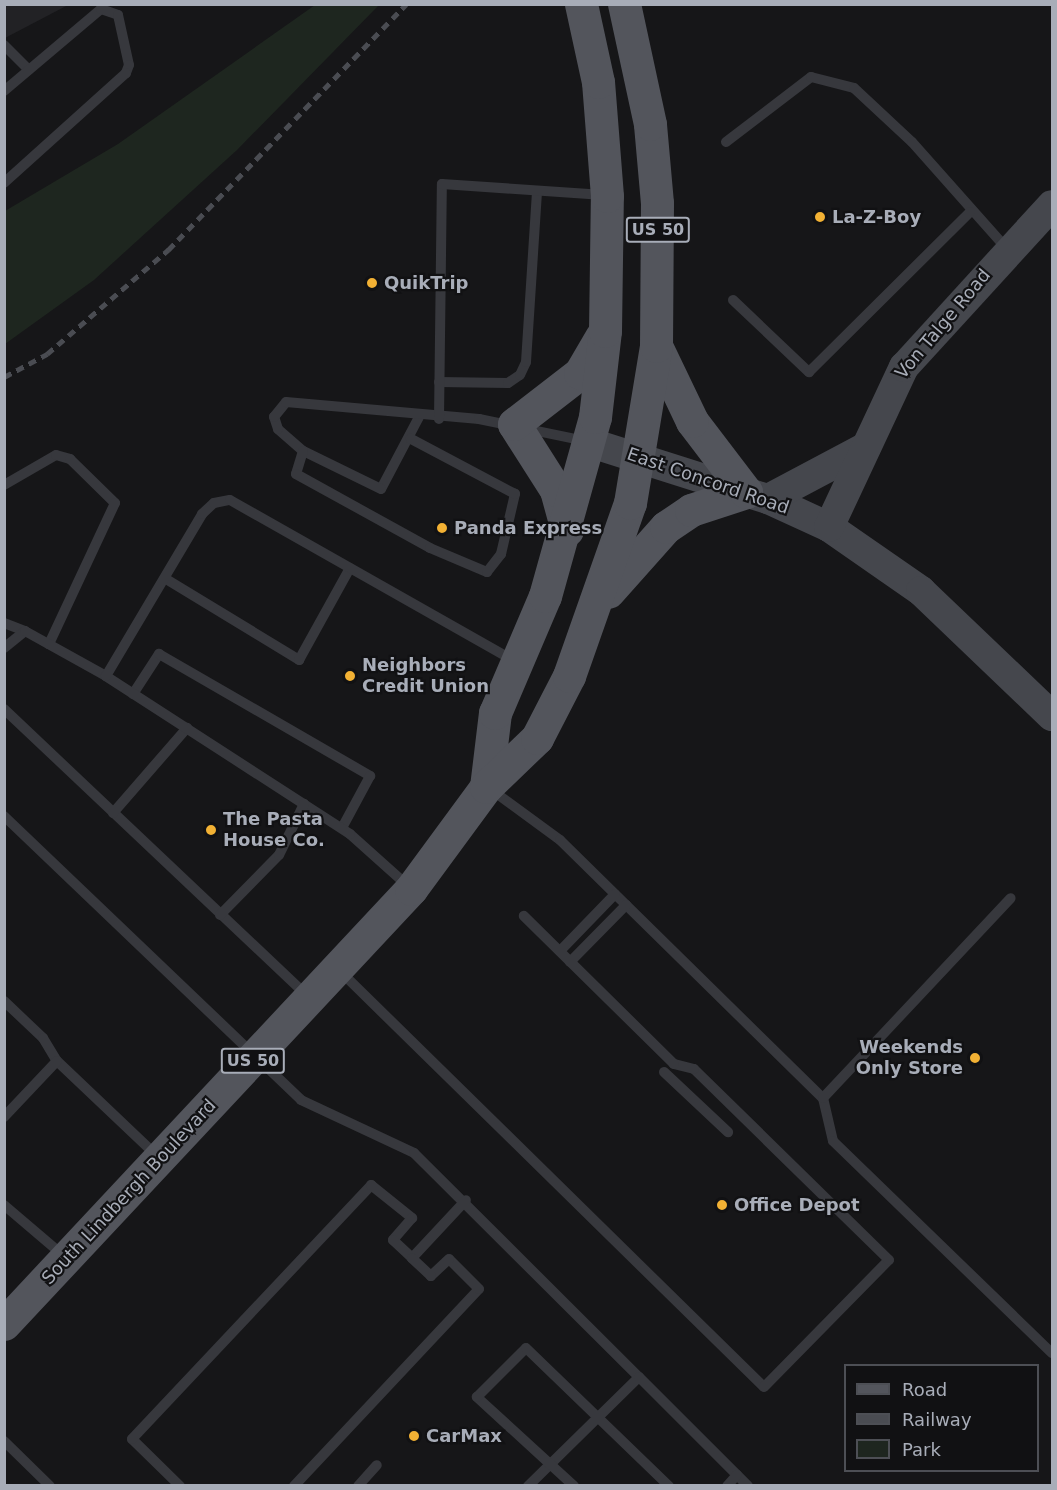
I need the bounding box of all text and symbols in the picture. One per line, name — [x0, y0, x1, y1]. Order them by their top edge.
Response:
place label: La-Z-Boy — [832, 206, 921, 228]
marker: La-Z-Boy — [813, 210, 827, 224]
road number: US 50 — [625, 217, 691, 243]
street label: Von Talge Road — [891, 265, 995, 383]
place label: QuikTrip — [384, 272, 468, 294]
marker: QuikTrip — [365, 276, 379, 290]
street label: East Concord Road — [624, 443, 792, 519]
place label: Panda Express — [454, 517, 602, 539]
marker: Panda Express — [435, 521, 449, 535]
place label: Neighbors Credit Union — [362, 655, 489, 698]
marker: Neighbors Credit Union — [343, 669, 357, 683]
place label: The Pasta House Co. — [223, 809, 325, 852]
marker: The Pasta House Co. — [204, 823, 218, 837]
place label: Weekends Only Store — [856, 1037, 963, 1080]
road number: US 50 — [220, 1048, 286, 1074]
marker: Weekends Only Store — [968, 1051, 982, 1065]
street label: South Lindbergh Boulevard — [38, 1095, 220, 1289]
place label: Office Depot — [734, 1194, 860, 1216]
marker: Office Depot — [715, 1198, 729, 1212]
legend — [844, 1364, 1039, 1472]
text: Road — [902, 1379, 947, 1400]
text: Railway — [902, 1409, 972, 1430]
place label: CarMax — [426, 1425, 502, 1447]
marker: CarMax — [407, 1429, 421, 1443]
text: Park — [902, 1439, 941, 1460]

